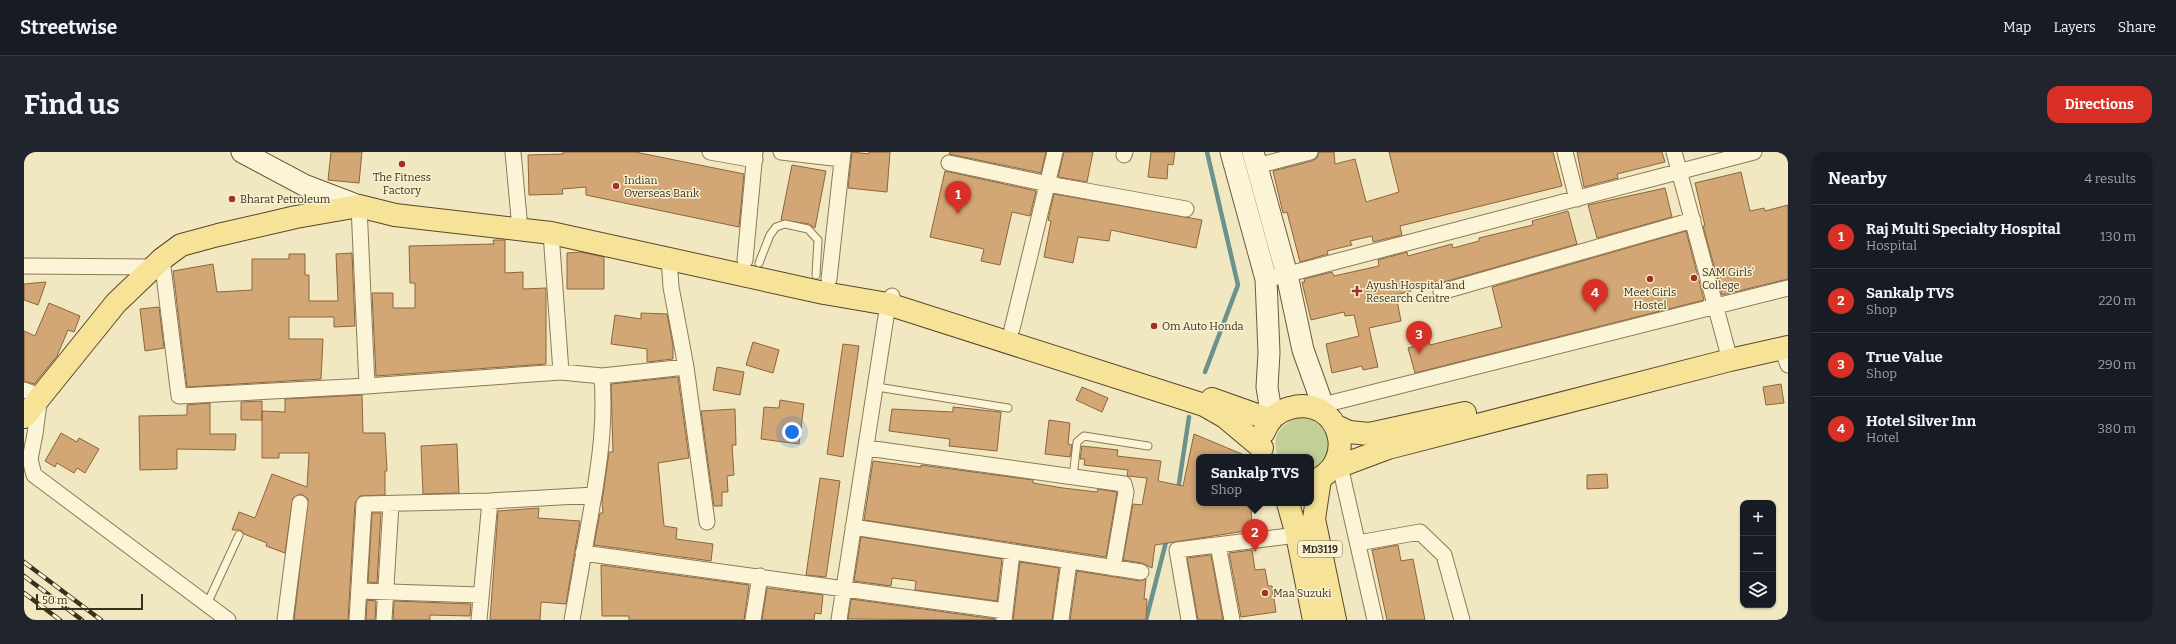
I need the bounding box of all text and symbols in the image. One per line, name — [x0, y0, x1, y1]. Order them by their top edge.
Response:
text: Streetwise — [20, 16, 117, 39]
text: Map — [2003, 19, 2031, 36]
text: Layers — [2053, 19, 2096, 36]
text: Share — [2118, 19, 2156, 36]
button: Directions — [2047, 86, 2152, 123]
text: Find us — [24, 88, 120, 121]
marker: The Fitness Factory — [397, 159, 407, 169]
text: Nearby — [1828, 168, 1887, 189]
place label: The Fitness Factory — [373, 171, 431, 197]
text: 4 results — [2084, 171, 2136, 186]
place label: Indian Overseas Bank — [624, 174, 700, 200]
marker: Indian Overseas Bank — [611, 181, 621, 191]
pin: 1 — [945, 181, 971, 214]
place label: Bharat Petroleum — [240, 193, 331, 206]
marker: Bharat Petroleum — [227, 194, 237, 204]
text: Raj Multi Specialty Hospital — [1866, 220, 2061, 238]
text: 1 — [1838, 229, 1844, 244]
text: 130 m — [2100, 229, 2136, 244]
text: Hospital — [1866, 238, 1917, 253]
place label: SAM Girls' College — [1702, 266, 1754, 292]
marker: SAM Girls' College — [1689, 273, 1699, 283]
marker: Meet Girls Hostel — [1645, 274, 1655, 284]
place label: Ayush Hospital and Research Centre — [1366, 279, 1465, 305]
pin: 4 — [1582, 279, 1608, 312]
text: Sankalp TVS — [1866, 284, 1954, 302]
marker: Ayush Hospital and Research Centre — [1351, 285, 1363, 297]
place label: Meet Girls Hostel — [1624, 286, 1676, 312]
text: 2 — [1837, 293, 1845, 308]
text: 220 m — [2099, 293, 2136, 308]
text: Shop — [1866, 302, 1897, 317]
place label: Om Auto Honda — [1162, 320, 1244, 333]
marker: Om Auto Honda — [1149, 321, 1159, 331]
pin: 3 — [1406, 321, 1432, 354]
text: True Value — [1866, 348, 1943, 366]
text: 3 — [1837, 357, 1845, 372]
text: 290 m — [2098, 357, 2136, 372]
text: Shop — [1866, 366, 1897, 381]
text: Hotel Silver Inn — [1866, 412, 1976, 430]
text: 4 — [1837, 421, 1845, 436]
text: 380 m — [2097, 421, 2136, 436]
your location — [782, 422, 802, 442]
text: Hotel — [1866, 430, 1899, 445]
popup — [1196, 454, 1314, 506]
text: Sankalp TVS — [1211, 464, 1299, 482]
text: Shop — [1211, 482, 1242, 497]
map controls — [1740, 500, 1776, 608]
button: + — [1740, 500, 1776, 536]
pin: 2 — [1242, 519, 1268, 552]
button: − — [1740, 536, 1776, 572]
road number: MD3119 — [1298, 541, 1342, 557]
button: layers — [1740, 572, 1776, 608]
place label: Maa Suzuki — [1273, 587, 1332, 600]
marker: Maa Suzuki — [1260, 588, 1270, 598]
scale bar — [36, 592, 143, 611]
text: 50 m — [42, 594, 68, 607]

